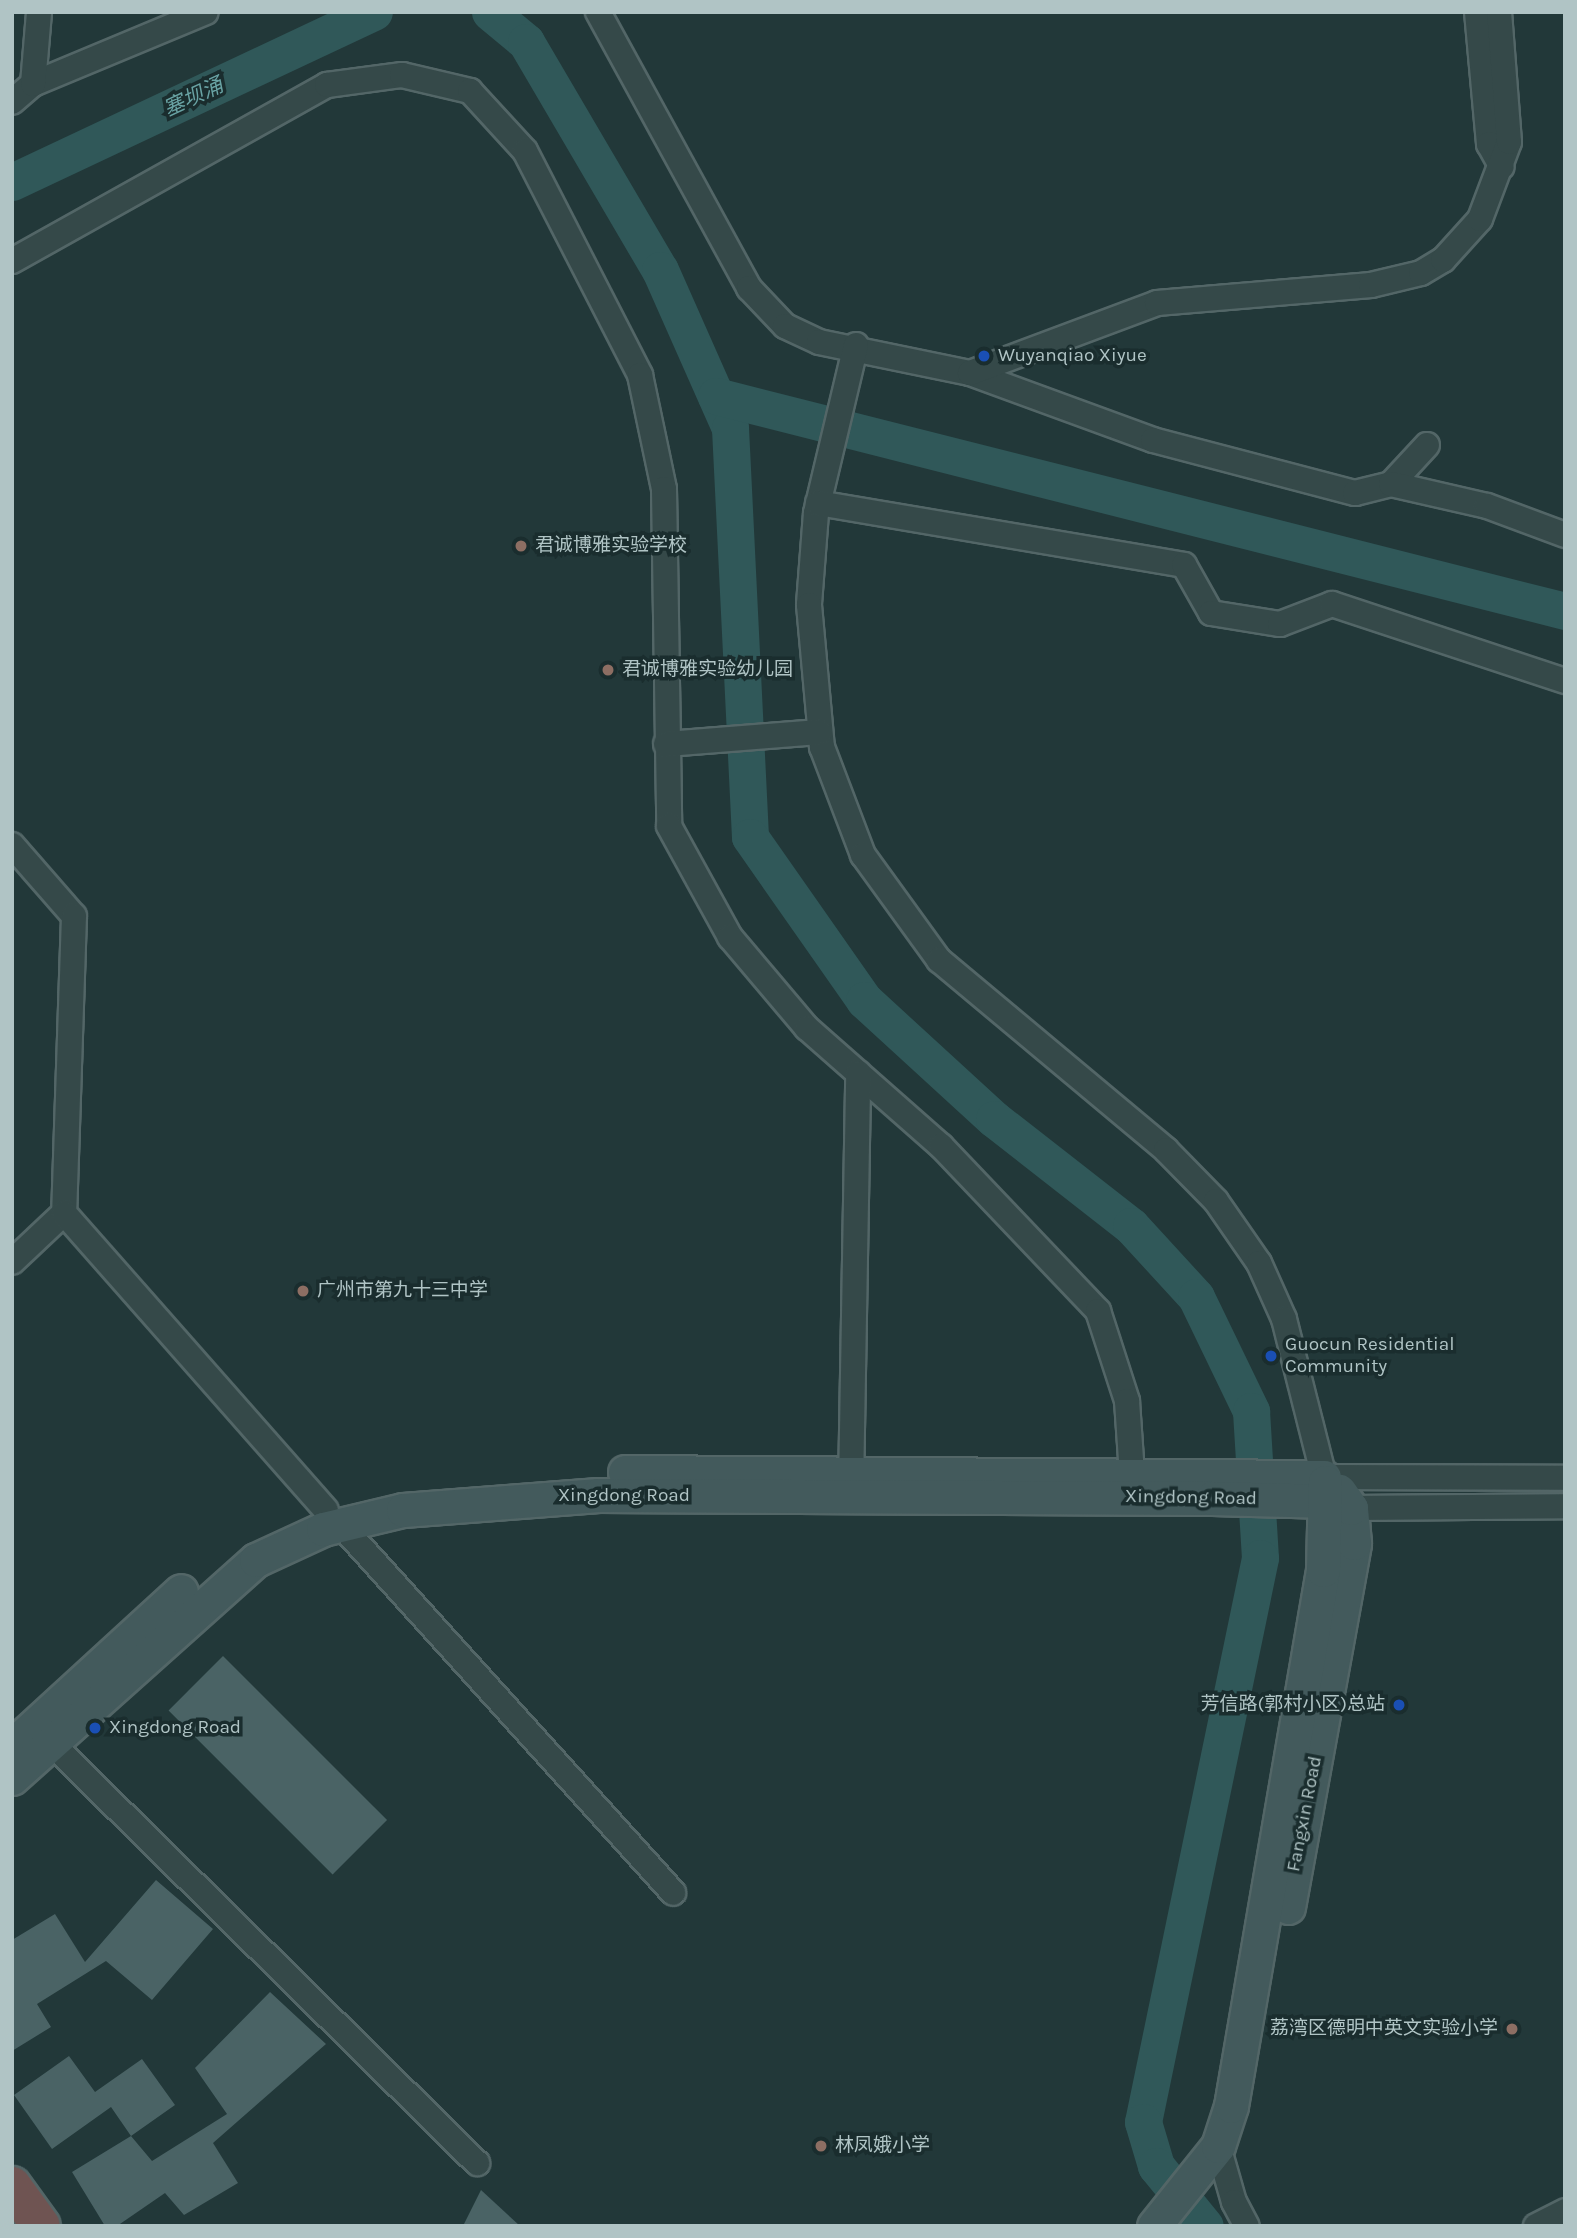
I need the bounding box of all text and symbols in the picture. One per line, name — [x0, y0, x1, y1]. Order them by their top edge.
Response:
water label: 塞坝涌 — [159, 72, 227, 122]
place label: Wuyanqiao Xiyue — [998, 345, 1147, 367]
marker: Wuyanqiao Xiyue — [976, 348, 992, 364]
place label: 君诚博雅实验学校 — [535, 535, 687, 557]
marker: 君诚博雅实验学校 — [513, 538, 529, 554]
place label: 君诚博雅实验幼儿园 — [622, 659, 793, 681]
marker: 君诚博雅实验幼儿园 — [600, 662, 616, 678]
place label: 广州市第九十三中学 — [317, 1280, 488, 1302]
marker: 广州市第九十三中学 — [295, 1283, 311, 1299]
place label: Guocun Residential Community — [1285, 1334, 1455, 1378]
marker: Guocun Residential Community — [1263, 1348, 1279, 1364]
street label: Xingdong Road — [558, 1485, 690, 1507]
street label: Xingdong Road — [1125, 1485, 1257, 1511]
place label: 芳信路(郭村小区)总站 — [1200, 1694, 1385, 1716]
marker: 芳信路(郭村小区)总站 — [1391, 1697, 1407, 1713]
place label: Xingdong Road — [109, 1717, 241, 1739]
marker: Xingdong Road — [87, 1720, 103, 1736]
street label: Fangxin Road — [1283, 1754, 1327, 1874]
place label: 荔湾区德明中英文实验小学 — [1270, 2018, 1498, 2040]
marker: 荔湾区德明中英文实验小学 — [1504, 2021, 1520, 2037]
place label: 林凤娥小学 — [835, 2135, 930, 2157]
marker: 林凤娥小学 — [813, 2138, 829, 2154]

